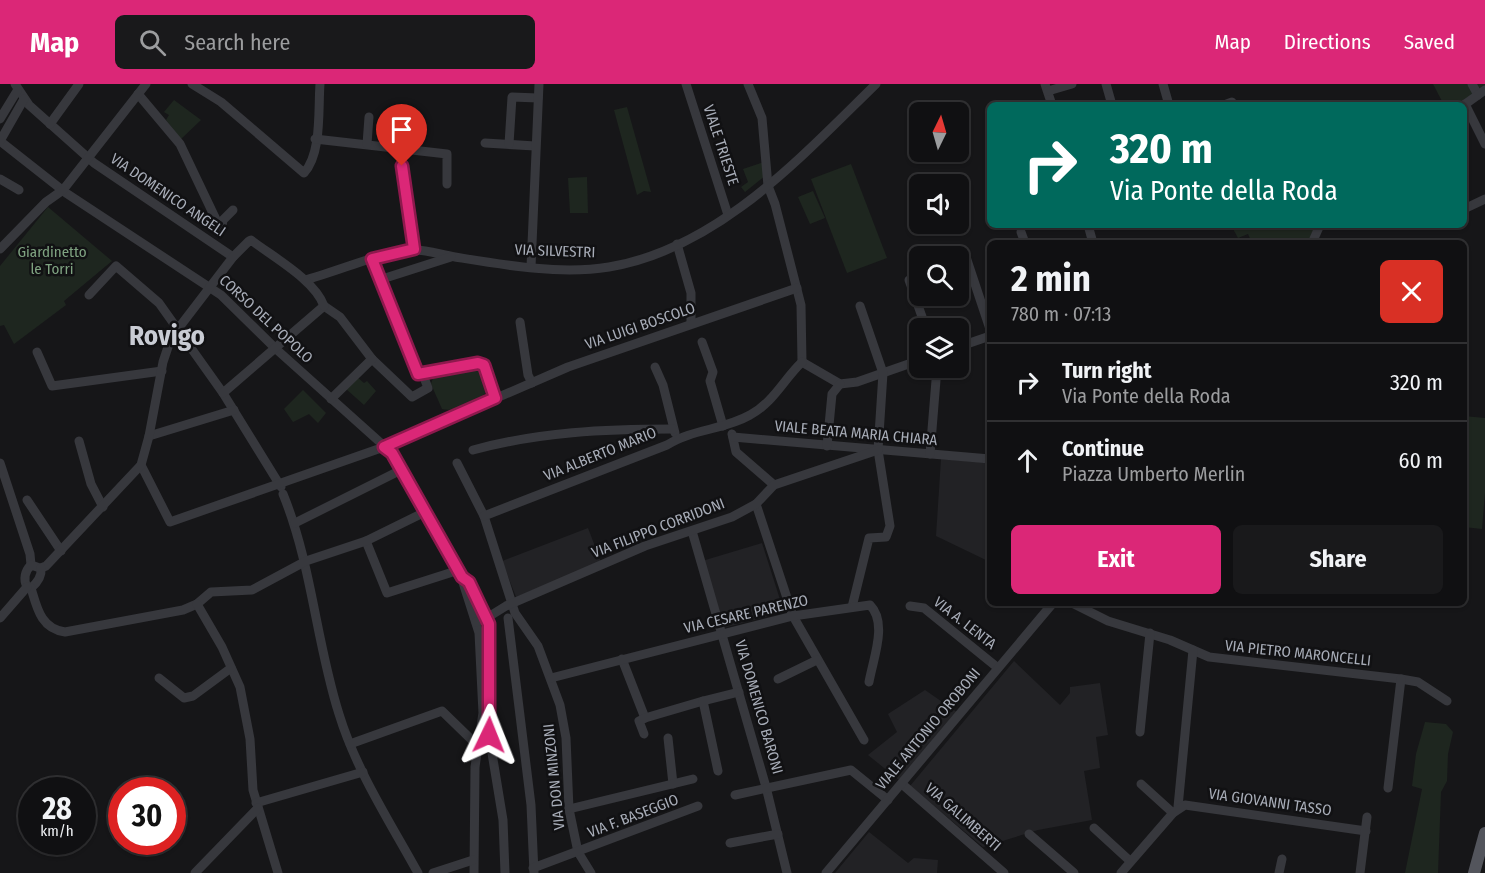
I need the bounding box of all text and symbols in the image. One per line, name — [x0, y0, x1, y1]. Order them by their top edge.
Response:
search box — [115, 15, 535, 69]
text: Map — [30, 26, 79, 59]
icon: search — [136, 26, 169, 59]
text: Search here — [184, 29, 290, 56]
text: Map — [1214, 29, 1251, 55]
text: Directions — [1284, 29, 1371, 55]
text: Saved — [1404, 29, 1455, 55]
street label: VIALE TRIESTE — [700, 102, 742, 188]
north arrow — [909, 102, 969, 162]
map controls — [909, 102, 969, 378]
pin — [376, 104, 427, 166]
icon: arrive — [385, 113, 418, 146]
text: 320 m — [1110, 124, 1213, 174]
icon: right — [1011, 126, 1089, 204]
street label: VIA DOMENICO ANGELI — [107, 150, 229, 240]
button: sound — [909, 174, 969, 234]
text: Via Ponte della Roda — [1110, 175, 1338, 207]
street label: VIA SILVESTRI — [514, 241, 596, 261]
park label: Giardinetto le Torri — [17, 243, 87, 278]
button: search — [909, 246, 969, 306]
text: 2 min — [1011, 257, 1091, 301]
button: close — [1380, 260, 1443, 323]
street label: CORSO DEL POPOLO — [216, 271, 316, 367]
street label: VIA LUIGI BOSCOLO — [583, 299, 697, 353]
text: 780 m · 07:13 — [1011, 302, 1111, 326]
button: layers — [909, 318, 969, 378]
district label: Rovigo — [129, 320, 205, 352]
text: Turn right — [1062, 357, 1151, 384]
icon: right — [1011, 366, 1044, 399]
text: 320 m — [1390, 369, 1443, 396]
text: Via Ponte della Roda — [1062, 384, 1231, 408]
street label: VIALE BEATA MARIA CHIARA — [774, 417, 938, 449]
street label: VIA ALBERTO MARIO — [541, 423, 659, 485]
text: Continue — [1062, 435, 1144, 462]
icon: ahead — [1011, 444, 1044, 477]
text: 60 m — [1399, 447, 1443, 474]
text: Piazza Umberto Merlin — [1062, 462, 1245, 486]
street label: VIA FILIPPO CORRIDONI — [589, 494, 727, 562]
button: Exit — [1011, 525, 1221, 594]
button: Share — [1233, 525, 1443, 594]
street label: VIA CESARE PARENZO — [682, 591, 810, 637]
street label: VIA A. LENTA — [930, 593, 1000, 653]
street label: VIA PIETRO MARONCELLI — [1224, 636, 1372, 670]
street label: VIA DOMENICO BARONI — [731, 638, 787, 776]
street label: VIALE ANTONIO OROBONI — [872, 665, 984, 793]
position arrow — [457, 703, 521, 767]
street label: VIA DON MINZONI — [539, 723, 569, 831]
speed limit sign: 30 — [108, 777, 186, 855]
street label: VIA GALIMBERTI — [921, 779, 1005, 855]
street label: VIA GIOVANNI TASSO — [1207, 784, 1333, 820]
street label: VIA F. BASEGGIO — [585, 790, 681, 842]
text: 28 — [42, 791, 72, 827]
text: km/h — [40, 822, 74, 840]

